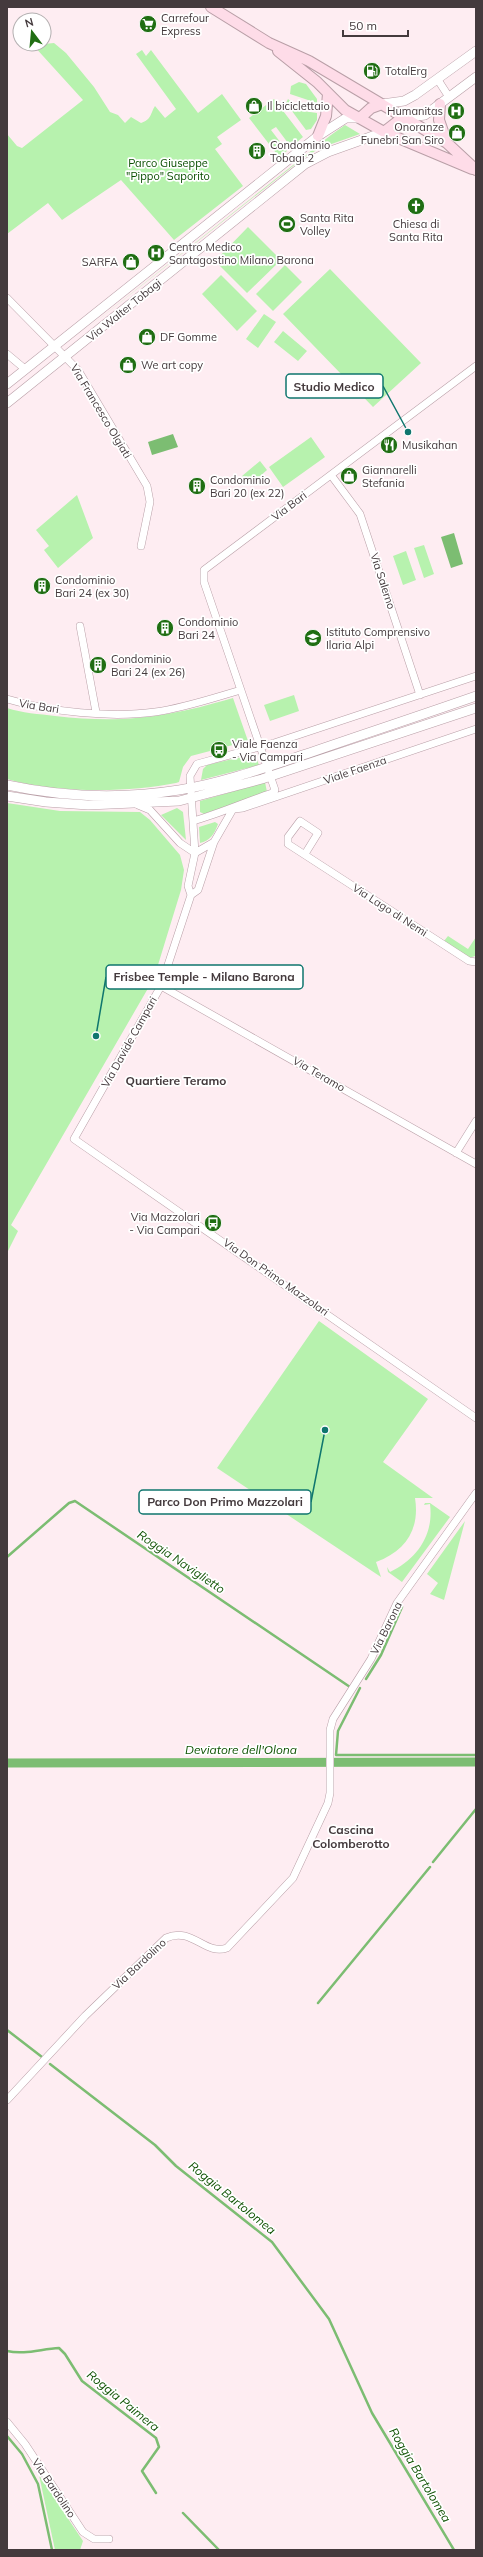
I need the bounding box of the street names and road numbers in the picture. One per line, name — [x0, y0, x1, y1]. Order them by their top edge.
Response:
street label: Via Walter Tobagi — [84, 276, 164, 344]
street label: Via Francesco Olgiati — [67, 361, 135, 461]
street label: Via Bari — [269, 488, 309, 524]
street label: Via Salerno — [367, 551, 399, 611]
street label: Via Bari — [18, 696, 60, 716]
street label: Viale Faenza — [322, 753, 388, 787]
street label: Via Lago di Nemi — [350, 881, 430, 939]
street label: Via Davide Campari — [98, 994, 160, 1090]
street label: Via Teramo — [290, 1053, 348, 1095]
street label: Via Don Primo Mazzolari — [221, 1235, 331, 1319]
street label: Via Barona — [367, 1599, 405, 1657]
street label: Via Bardolino — [109, 1935, 169, 1993]
street label: Via Bardolino — [29, 2456, 79, 2520]

